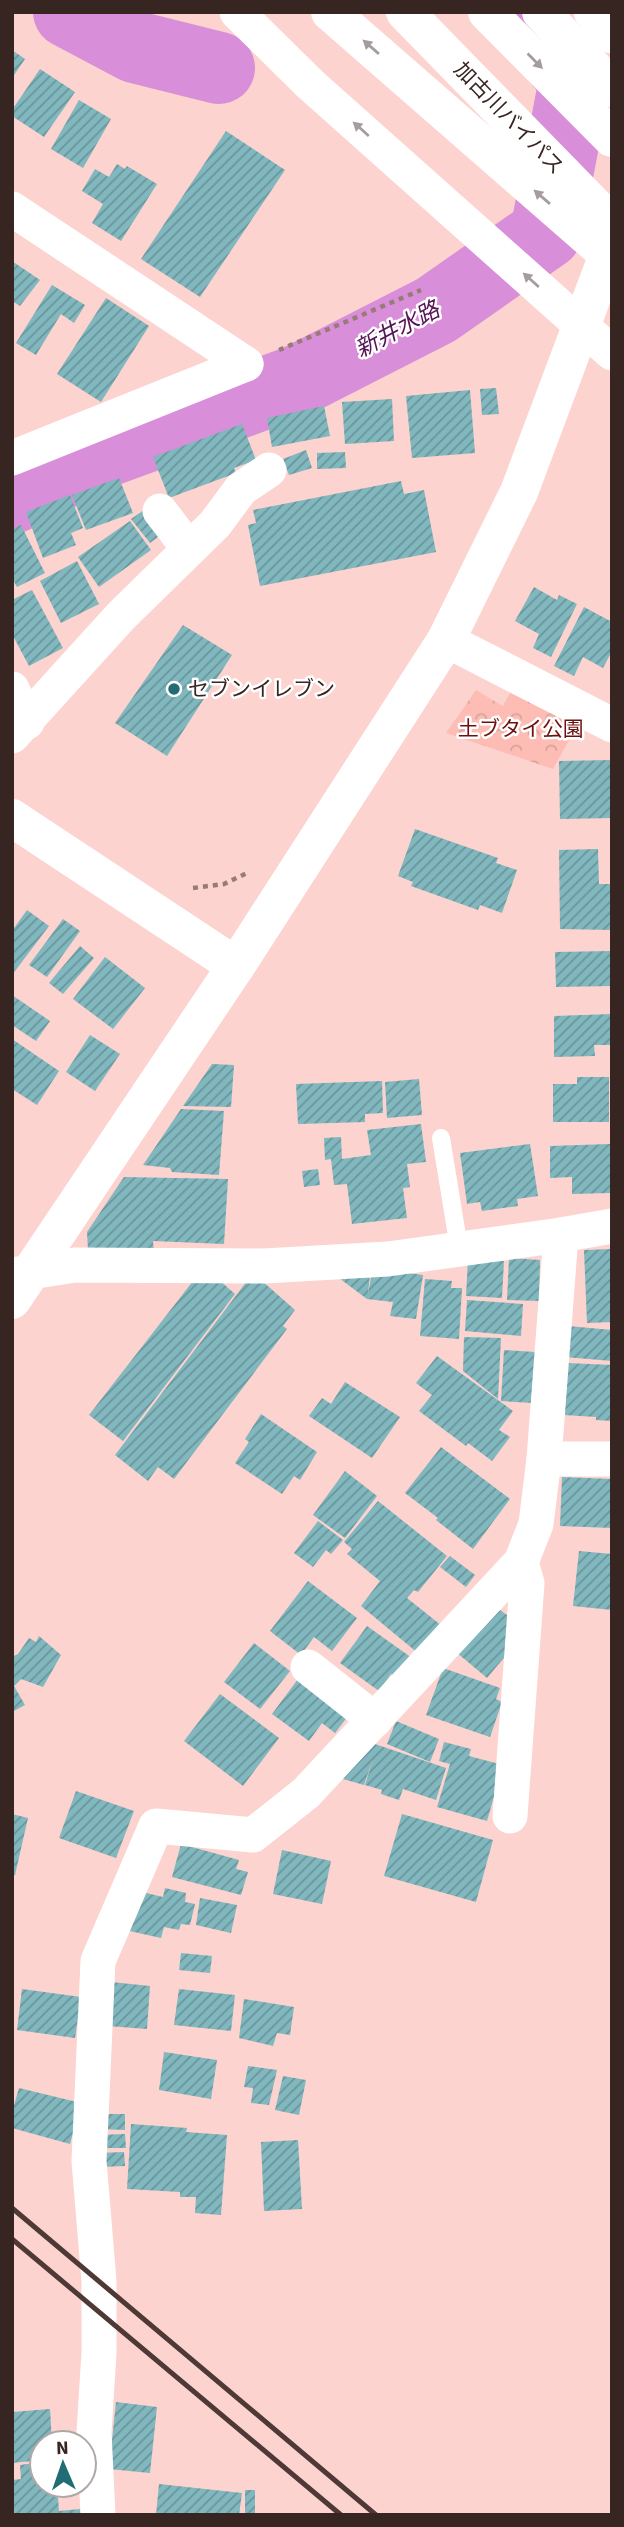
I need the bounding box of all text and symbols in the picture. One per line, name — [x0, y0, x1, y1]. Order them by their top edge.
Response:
one-way arrow — [362, 40, 379, 55]
one-way arrow — [527, 52, 544, 69]
street label: 加古川バイパス — [447, 55, 571, 181]
one-way arrow — [352, 121, 370, 137]
one-way arrow — [533, 189, 551, 205]
one-way arrow — [522, 272, 540, 288]
water label: 新井水路 — [349, 292, 447, 366]
place label: セブンイレブン — [188, 674, 335, 704]
marker: セブンイレブン — [166, 681, 182, 697]
park label: 土ブタイ公園 — [458, 714, 584, 744]
north arrow — [28, 2429, 98, 2499]
text: N — [56, 2435, 69, 2462]

